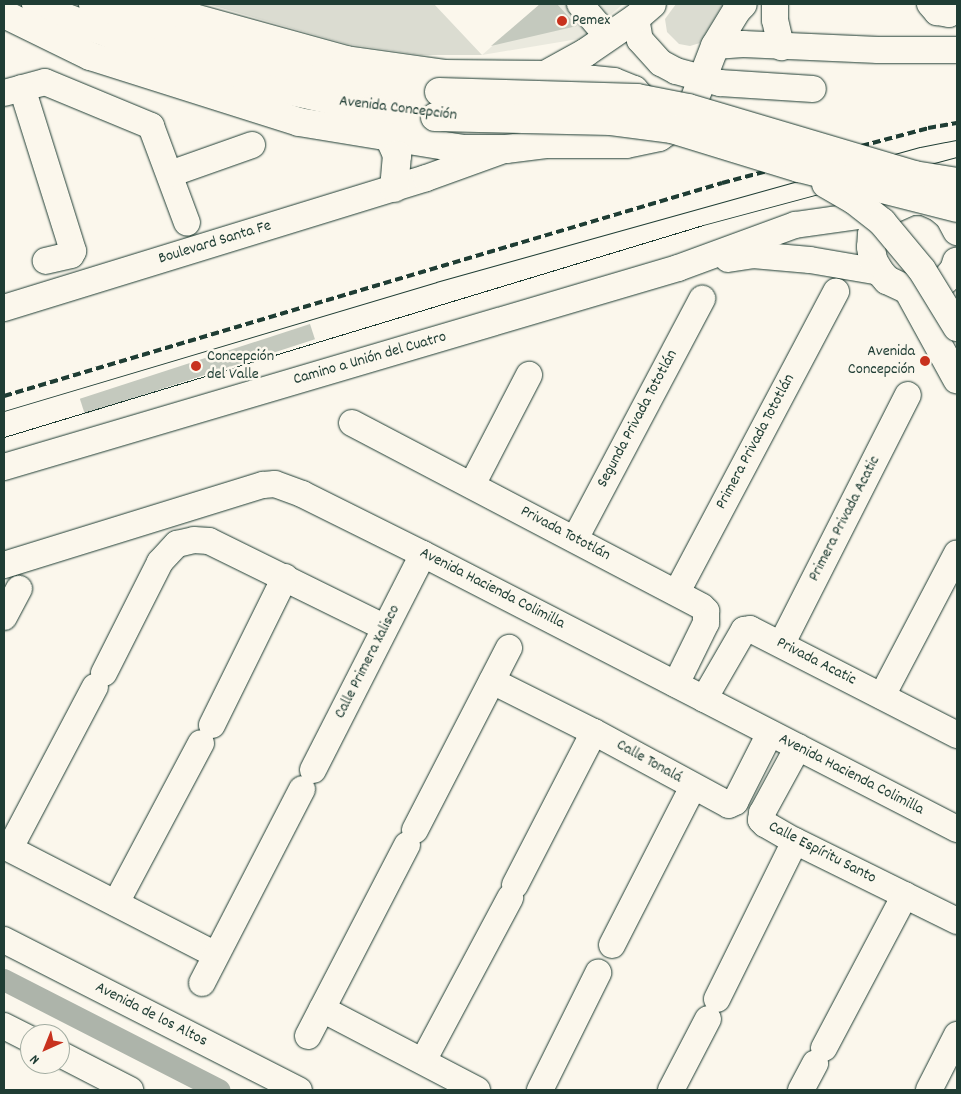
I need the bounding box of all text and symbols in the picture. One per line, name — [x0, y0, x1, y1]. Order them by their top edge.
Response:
place label: Pemex — [572, 11, 610, 31]
marker: Pemex — [556, 15, 568, 27]
street label: Avenida Concepción — [338, 92, 458, 126]
street label: Boulevard Santa Fe — [156, 217, 274, 269]
street label: Camino a Unión del Cuatro — [291, 328, 449, 390]
place label: Avenida Concepción — [848, 342, 915, 380]
place label: Concepción del Valle — [207, 347, 274, 385]
street label: Segunda Privada Tototlán — [594, 347, 682, 491]
marker: Avenida Concepción — [919, 355, 931, 367]
marker: Concepción del Valle — [189, 359, 203, 373]
street label: Primera Privada Tototlán — [712, 371, 800, 513]
street label: Primera Privada Acatic — [805, 453, 885, 585]
street label: Privada Tototlán — [517, 502, 613, 566]
street label: Avenida Hacienda Colimilla — [416, 544, 568, 634]
street label: Calle Primera Xalisco — [331, 602, 405, 722]
street label: Privada Acatic — [773, 634, 859, 690]
street label: Avenida Hacienda Colimilla — [775, 730, 927, 820]
street label: Calle Tonalá — [613, 736, 685, 788]
street label: Calle Espíritu Santo — [765, 818, 879, 888]
street label: Avenida de los Altos — [92, 978, 210, 1052]
north arrow — [20, 1024, 70, 1074]
text: N — [26, 1049, 45, 1069]

